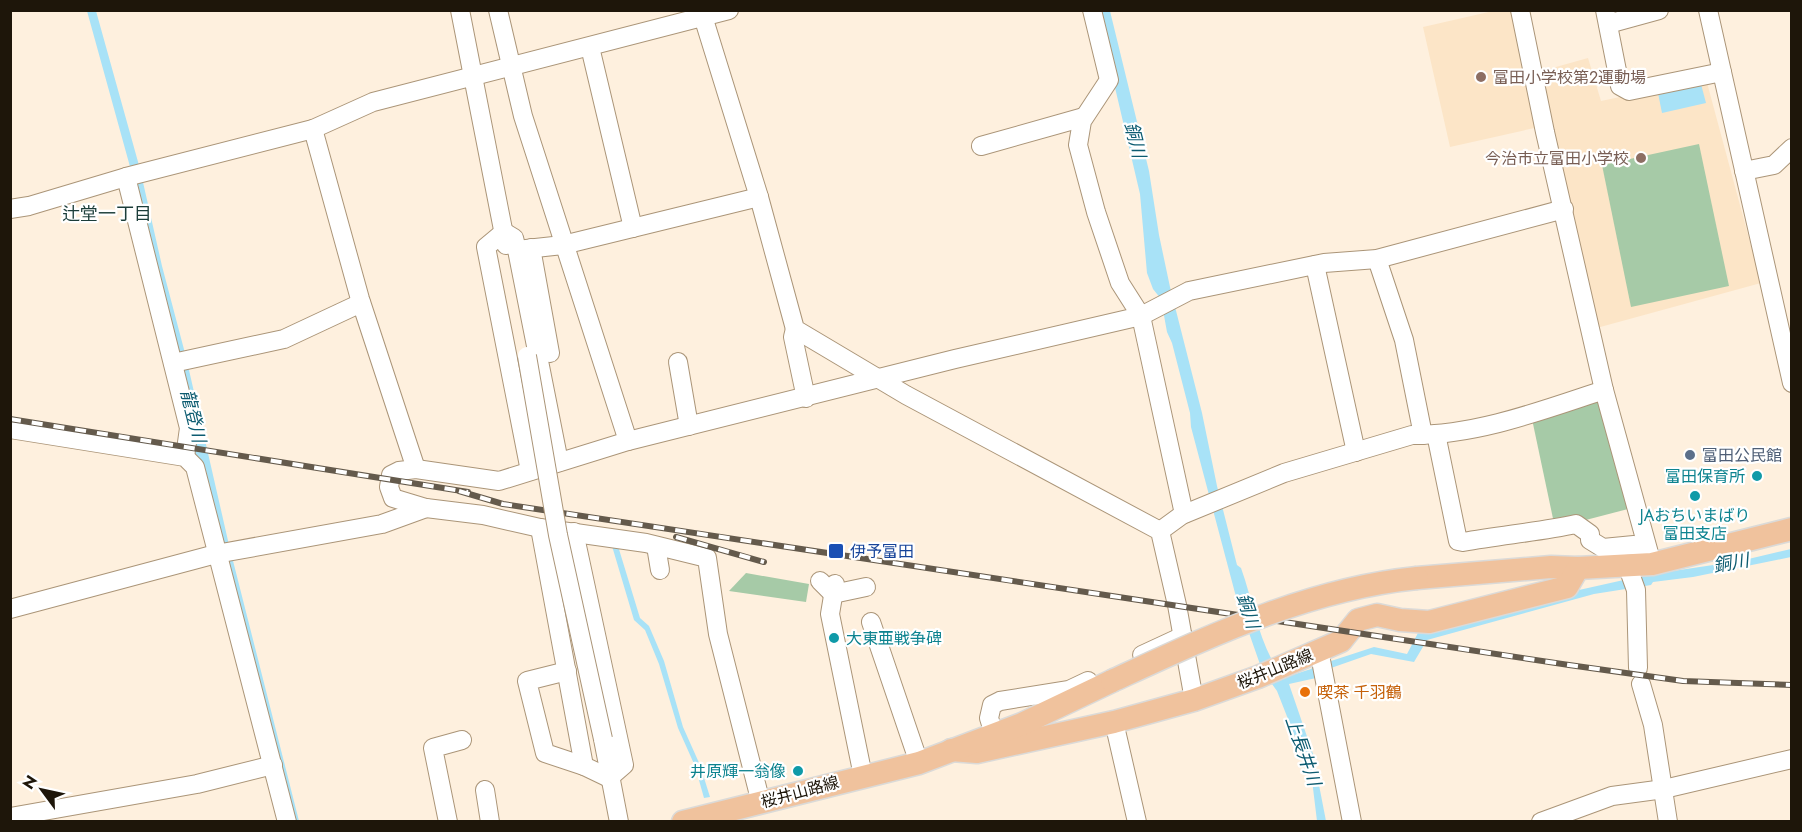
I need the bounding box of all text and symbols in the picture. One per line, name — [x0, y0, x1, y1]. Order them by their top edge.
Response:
place label: 富田小学校第2運動場 — [1493, 66, 1646, 89]
marker: 富田小学校第2運動場 — [1474, 70, 1488, 84]
water label: 銅川 — [1118, 119, 1152, 163]
place label: 今治市立富田小学校 — [1485, 147, 1629, 170]
marker: 今治市立富田小学校 — [1634, 151, 1648, 165]
district label: 辻堂一丁目 — [62, 201, 152, 227]
water label: 龍登川 — [174, 387, 213, 447]
place label: 富田公民館 — [1702, 444, 1782, 467]
marker: 富田公民館 — [1683, 448, 1697, 462]
place label: 富田保育所 — [1665, 465, 1745, 488]
marker: 富田保育所 — [1750, 469, 1764, 483]
marker: JAおちいまばり 富田支店 — [1688, 489, 1702, 503]
place label: JAおちいまばり 富田支店 — [1638, 504, 1750, 545]
place label: 伊予富田 — [850, 540, 914, 563]
marker: 伊予富田 — [827, 542, 845, 560]
water label: 銅川 — [1711, 547, 1753, 579]
water label: 銅川 — [1230, 590, 1267, 634]
place label: 大東亜戦争碑 — [846, 627, 942, 650]
marker: 大東亜戦争碑 — [827, 631, 841, 645]
street label: 桜井山路線 — [1234, 643, 1316, 695]
place label: 喫茶 千羽鶴 — [1317, 681, 1402, 704]
marker: 喫茶 千羽鶴 — [1298, 685, 1312, 699]
water label: 上長井川 — [1279, 713, 1328, 791]
north arrow — [12, 760, 72, 820]
place label: 井原輝一翁像 — [690, 760, 786, 783]
marker: 井原輝一翁像 — [791, 764, 805, 778]
text: N — [17, 771, 43, 794]
street label: 桜井山路線 — [758, 771, 842, 813]

